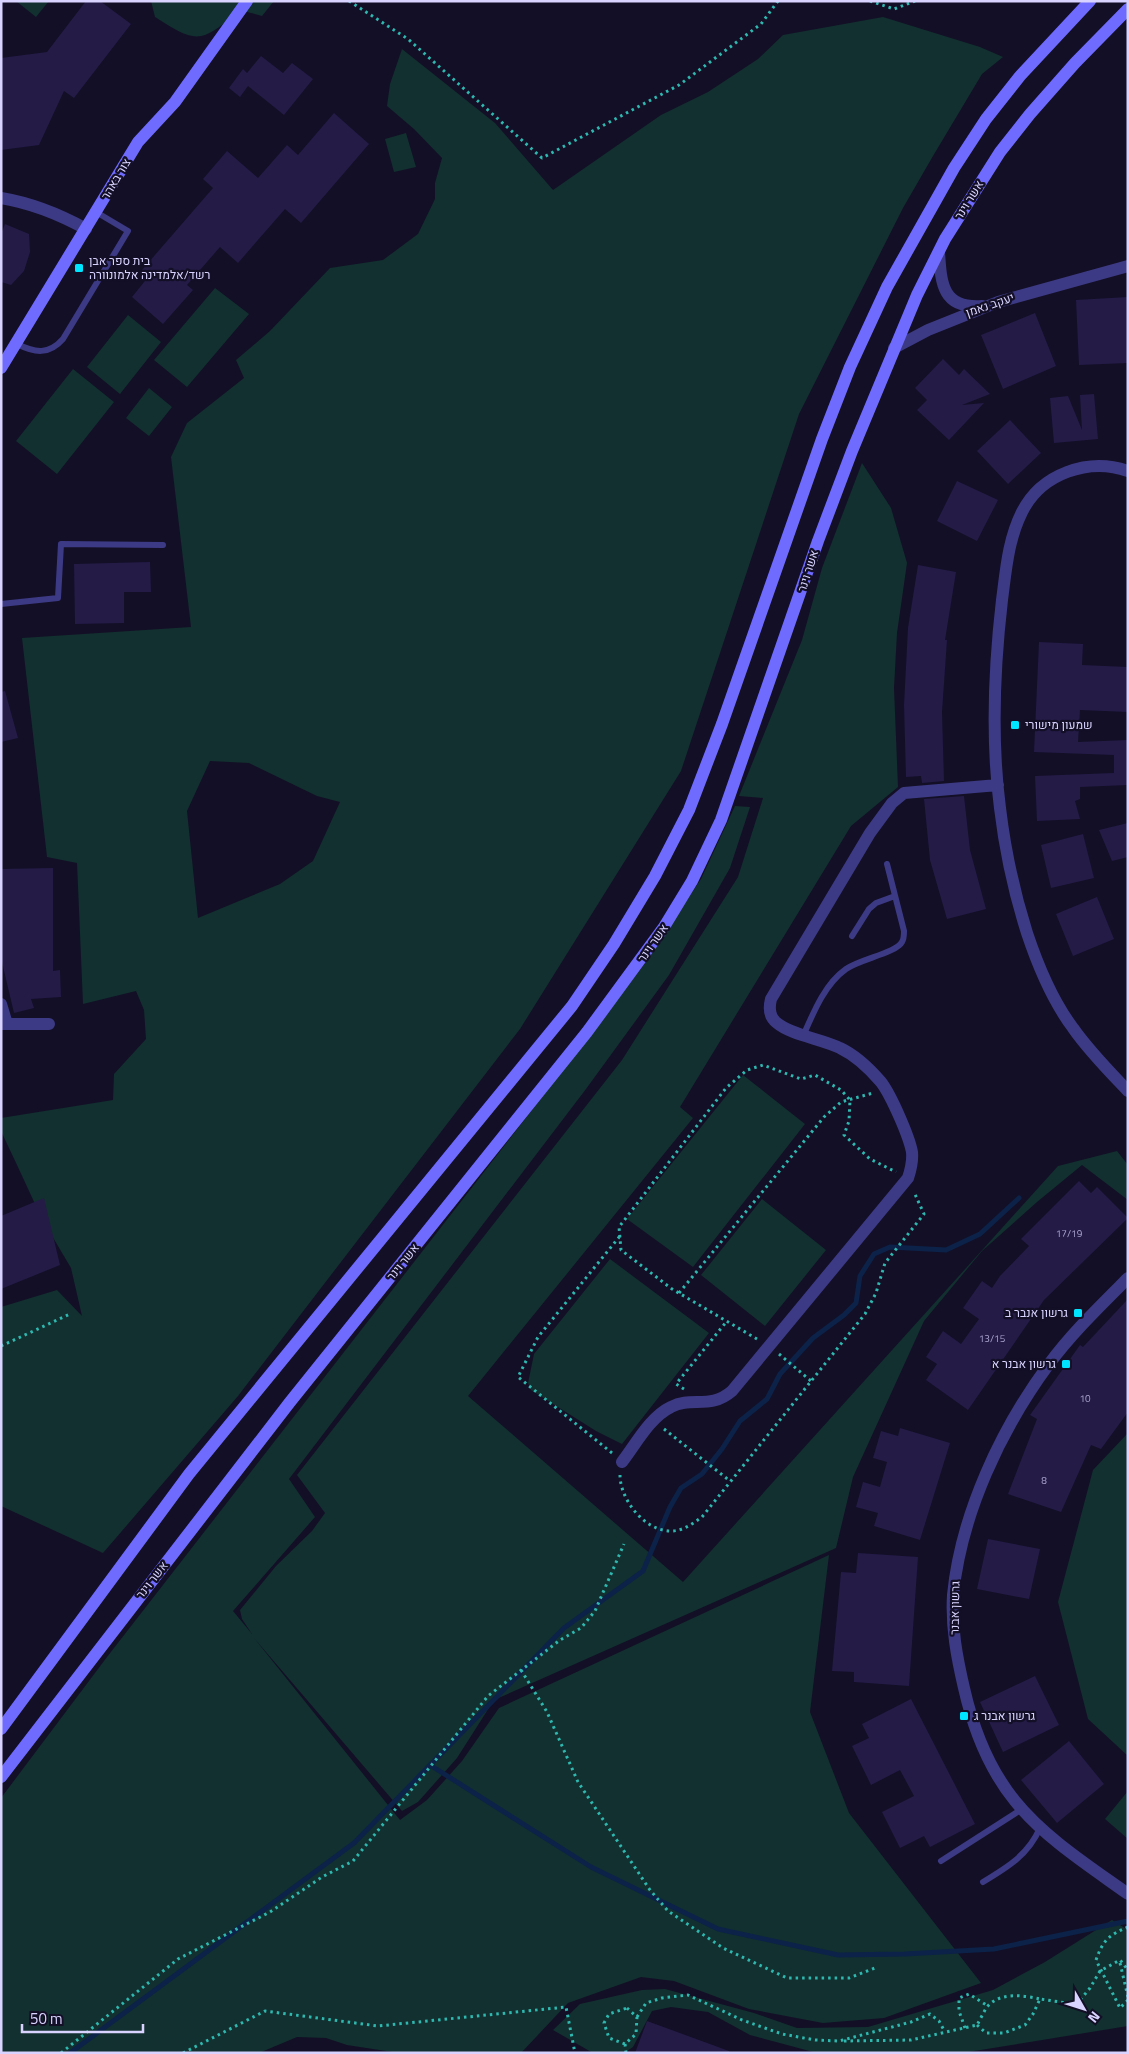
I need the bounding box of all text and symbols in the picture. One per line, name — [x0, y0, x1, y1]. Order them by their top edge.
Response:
street label: צור באהר — [96, 154, 136, 203]
street label: אשר וינר — [949, 176, 988, 223]
place label: בית ספר אבן רשד/אלמדינה אלמונוורה — [89, 251, 210, 284]
marker: בית ספר אבן רשד/אלמדינה אלמונוורה — [73, 262, 85, 274]
street label: יעקב נאמן — [963, 287, 1017, 322]
street label: אשר וינר — [792, 547, 823, 594]
place label: שמעון מישורי — [1025, 715, 1093, 734]
marker: שמעון מישורי — [1009, 719, 1021, 731]
street label: אשר וינר — [632, 919, 673, 966]
house number: 17/19 — [1056, 1226, 1083, 1241]
street label: אשר וינר — [382, 1239, 424, 1284]
place label: גרשון אנבר ב — [1005, 1303, 1068, 1322]
marker: גרשון אנבר ב — [1072, 1307, 1084, 1319]
house number: 13/15 — [979, 1331, 1006, 1346]
place label: גרשון אבנר א — [992, 1354, 1056, 1373]
marker: גרשון אבנר א — [1060, 1358, 1072, 1370]
house number: 10 — [1079, 1391, 1091, 1406]
house number: 8 — [1041, 1473, 1047, 1488]
street label: אשר וינר — [131, 1557, 173, 1603]
street label: גרשון אבנר — [945, 1581, 964, 1635]
place label: גרשון אבנר ג — [974, 1706, 1036, 1725]
marker: גרשון אבנר ג — [958, 1710, 970, 1722]
north arrow — [1059, 1984, 1109, 2034]
scale bar — [22, 2002, 144, 2034]
text: 50 m — [30, 2007, 63, 2030]
text: N — [1083, 2007, 1106, 2028]

